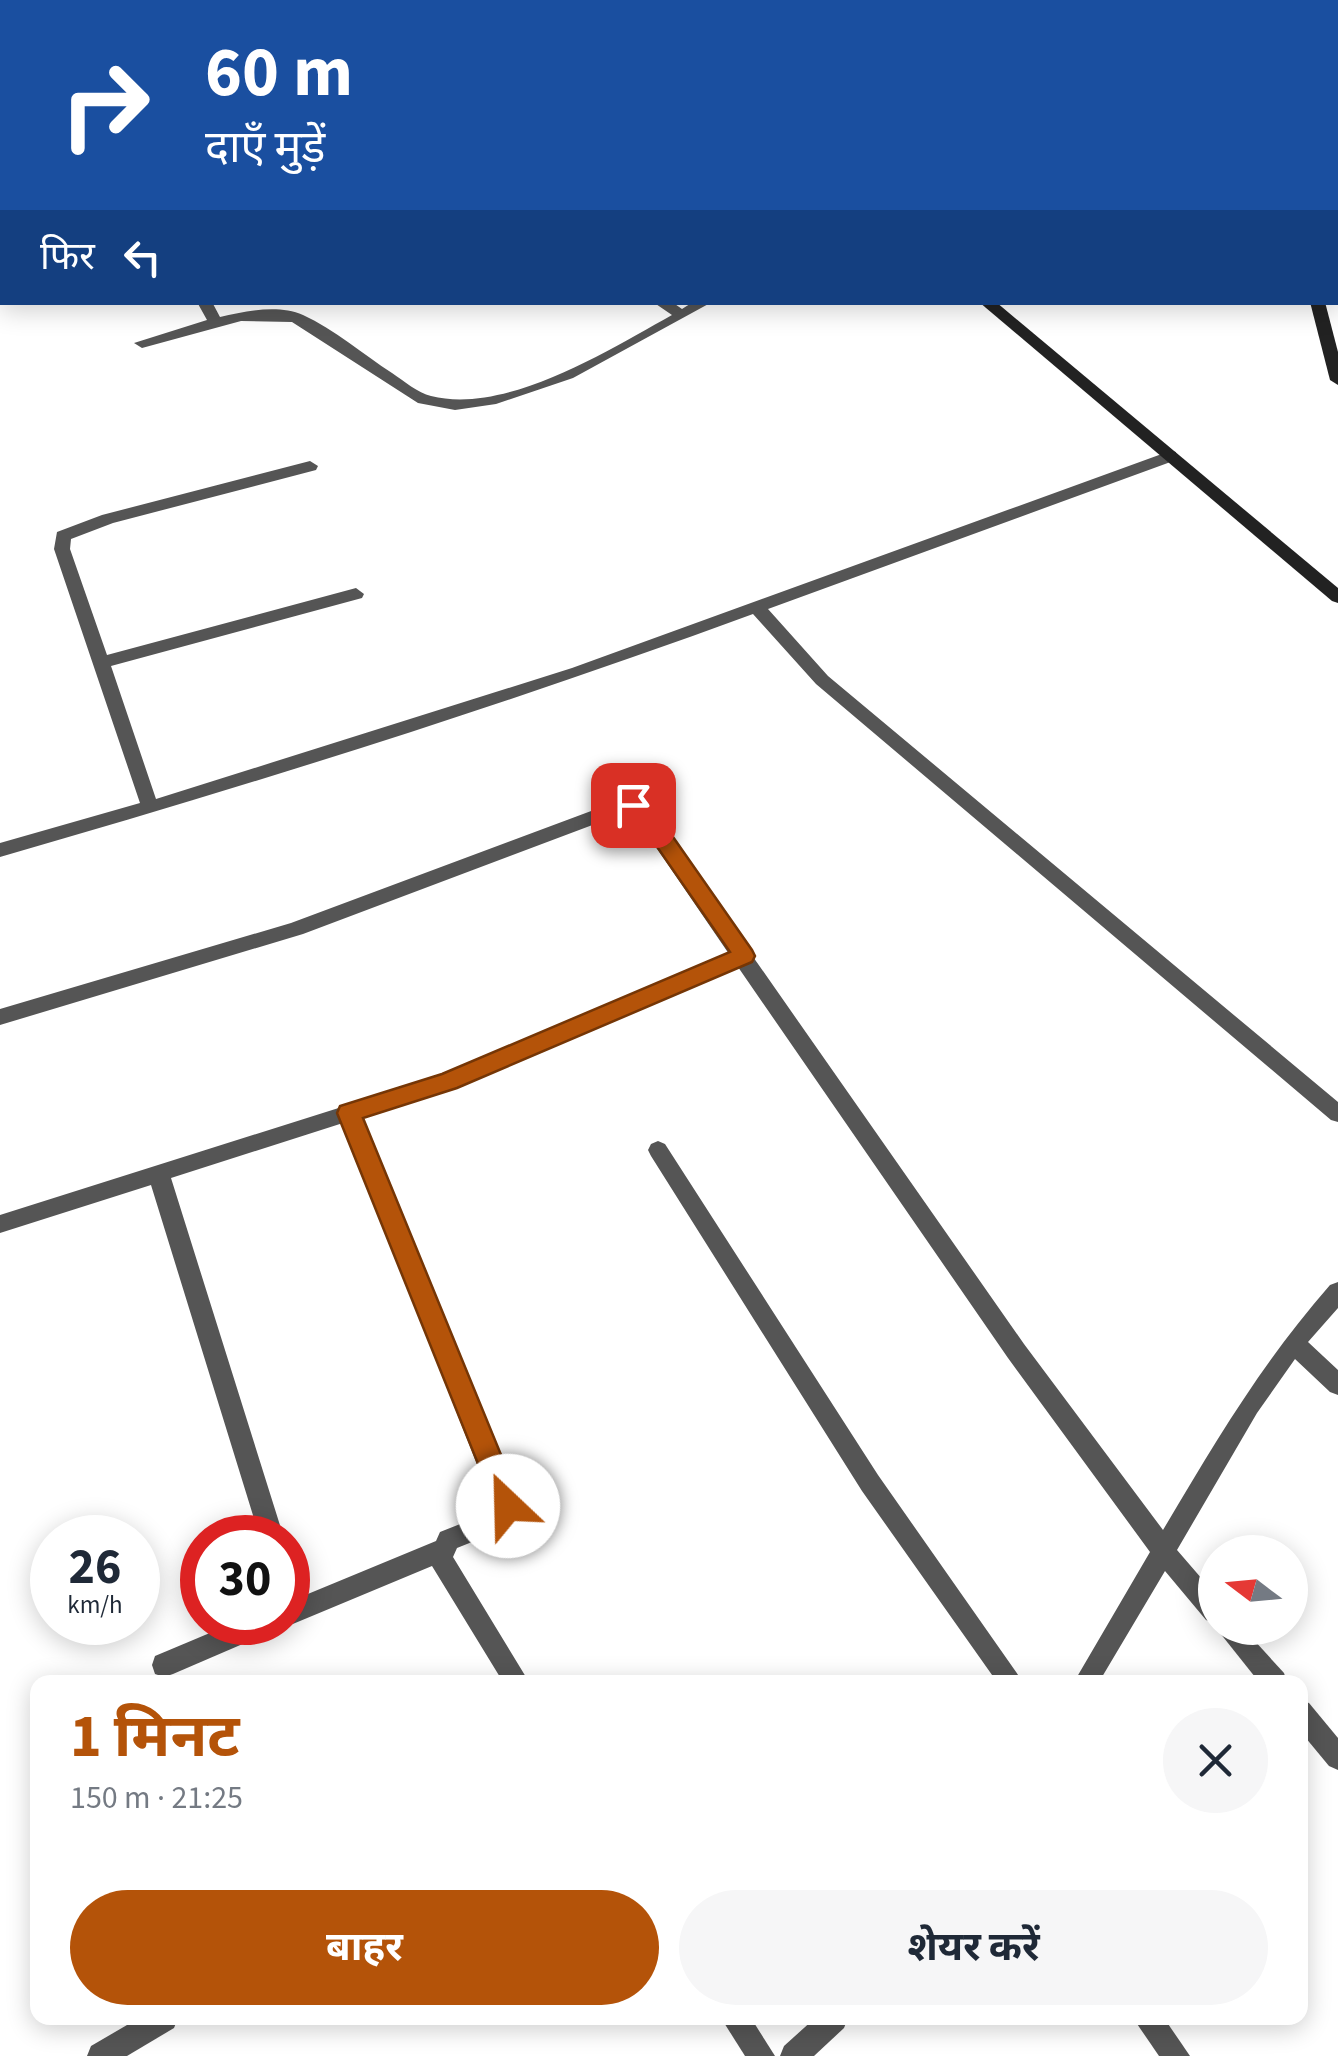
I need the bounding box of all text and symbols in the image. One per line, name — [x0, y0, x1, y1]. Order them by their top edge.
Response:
text: 60 m — [205, 23, 353, 123]
icon: right — [40, 40, 170, 170]
text: दाएँ मुड़ें — [205, 116, 325, 180]
text: फिर — [40, 230, 95, 284]
icon: left — [115, 230, 170, 285]
pin — [591, 763, 676, 848]
icon: arrive — [606, 778, 661, 833]
position arrow — [456, 1454, 560, 1558]
speed limit sign: 30 — [180, 1515, 310, 1645]
text: 26 — [69, 1532, 121, 1603]
north arrow — [1198, 1535, 1308, 1645]
map controls — [1198, 1535, 1308, 1645]
text: km/h — [67, 1587, 123, 1623]
text: 1 मिनट — [70, 1695, 240, 1780]
button: close — [1163, 1708, 1268, 1813]
text: 150 m · 21:25 — [70, 1775, 243, 1821]
button: बाहर — [70, 1890, 659, 2005]
button: शेयर करें — [679, 1890, 1268, 2005]

